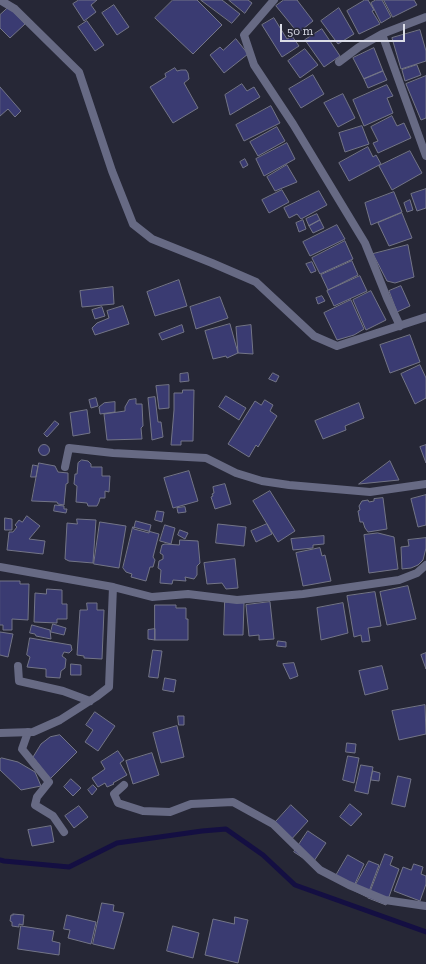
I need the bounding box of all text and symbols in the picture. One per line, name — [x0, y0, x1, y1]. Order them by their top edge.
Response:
scale bar — [282, 16, 407, 42]
text: 50 m — [287, 24, 313, 38]

